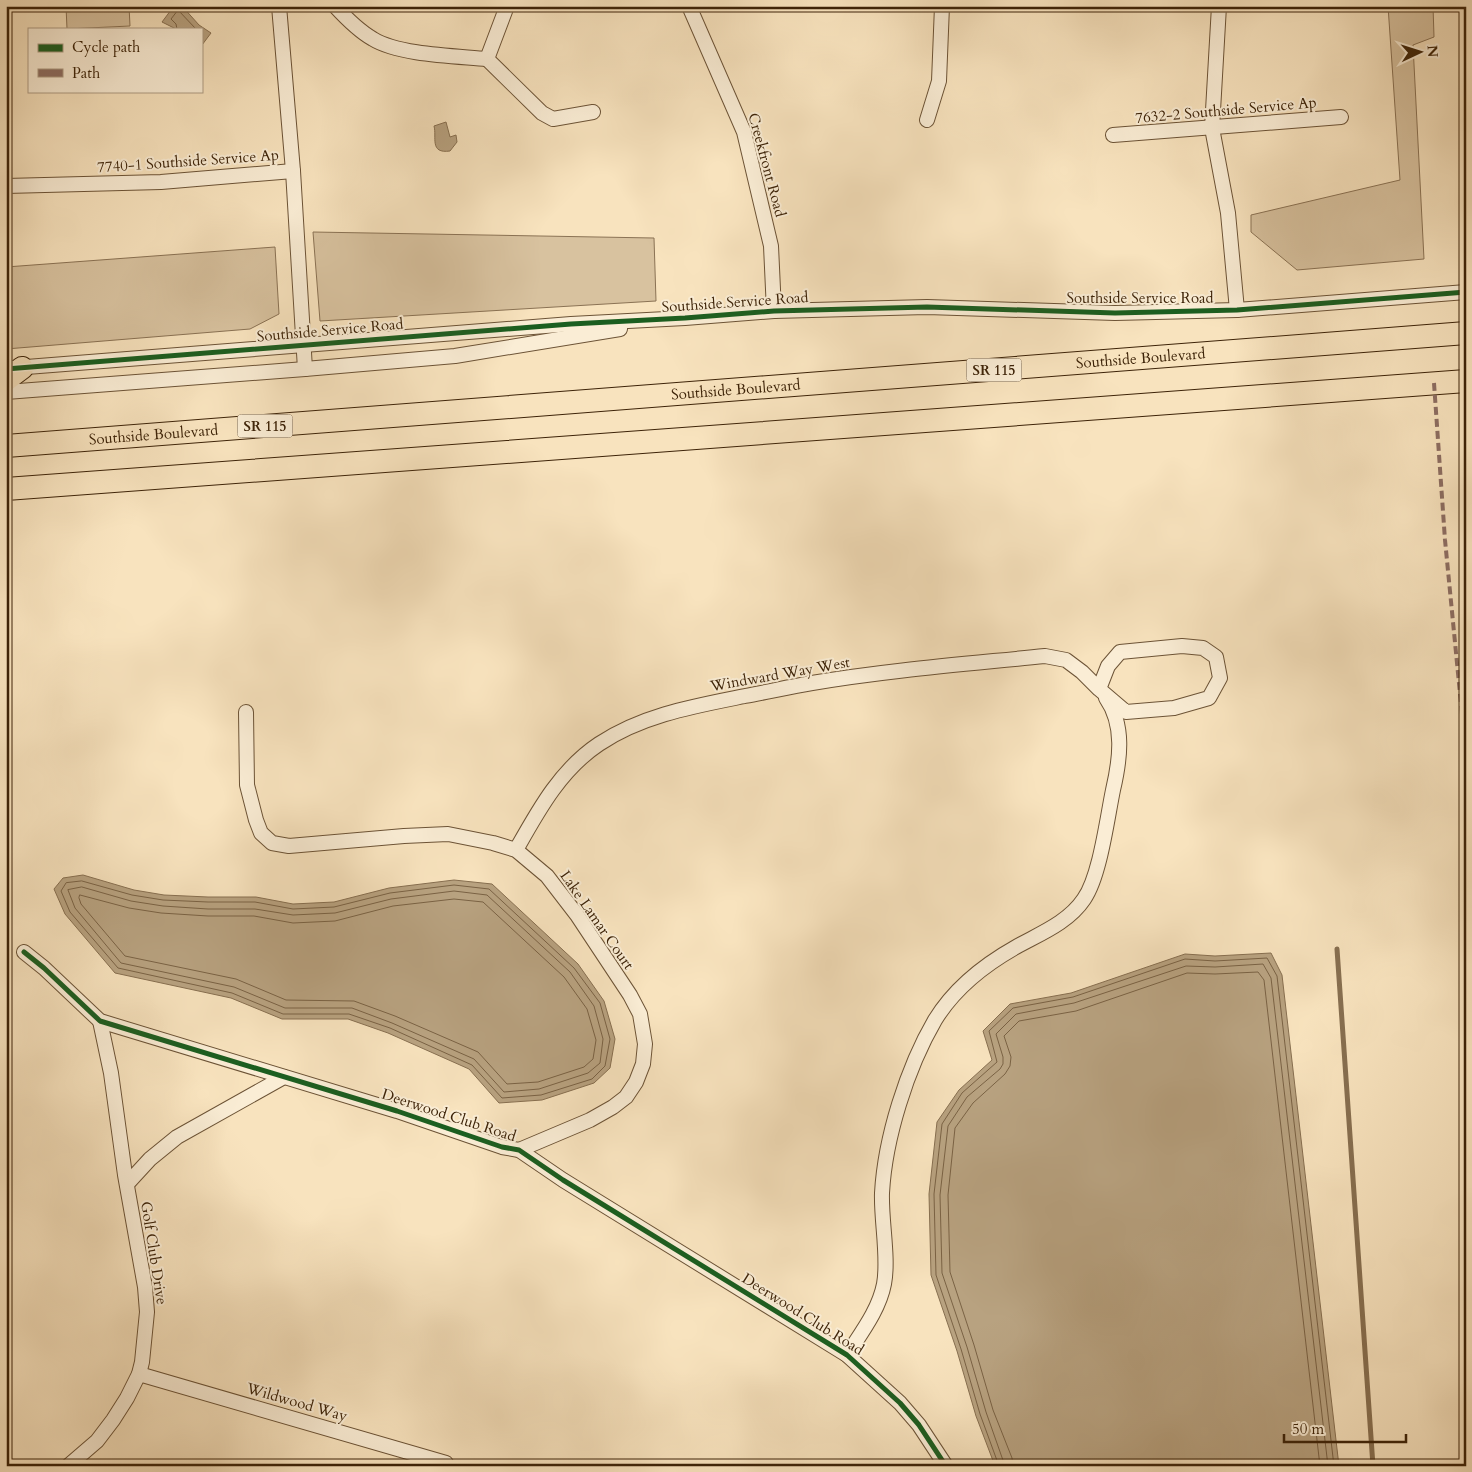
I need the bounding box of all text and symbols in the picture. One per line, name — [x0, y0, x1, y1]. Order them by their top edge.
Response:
legend — [28, 28, 202, 92]
north arrow — [1394, 28, 1444, 78]
text: Cycle path — [72, 37, 141, 57]
text: N — [1423, 44, 1442, 58]
text: Path — [72, 63, 101, 83]
street label: 7632-2 Southside Service Ap — [1134, 92, 1318, 128]
street label: Creekfront Road — [743, 111, 791, 219]
street label: 7740-1 Southside Service Ap — [97, 145, 279, 177]
street label: Southside Service Road — [661, 287, 809, 317]
street label: Southside Service Road — [1066, 288, 1214, 308]
street label: Southside Service Road — [256, 314, 404, 346]
street label: Southside Boulevard — [1075, 343, 1206, 373]
road number: SR 115 — [966, 358, 1022, 382]
street label: Southside Boulevard — [670, 375, 801, 404]
road number: SR 115 — [238, 414, 292, 438]
street label: Southside Boulevard — [88, 420, 219, 450]
street label: Windward Way West — [708, 652, 852, 696]
street label: Lake Lamar Court — [555, 866, 639, 974]
street label: Deerwood Club Road — [379, 1084, 519, 1146]
street label: Golf Club Drive — [136, 1200, 172, 1306]
street label: Deerwood Club Road — [738, 1268, 868, 1360]
street label: Wildwood Way — [243, 1378, 350, 1426]
scale bar — [1284, 1412, 1407, 1444]
text: 50 m — [1292, 1419, 1324, 1439]

